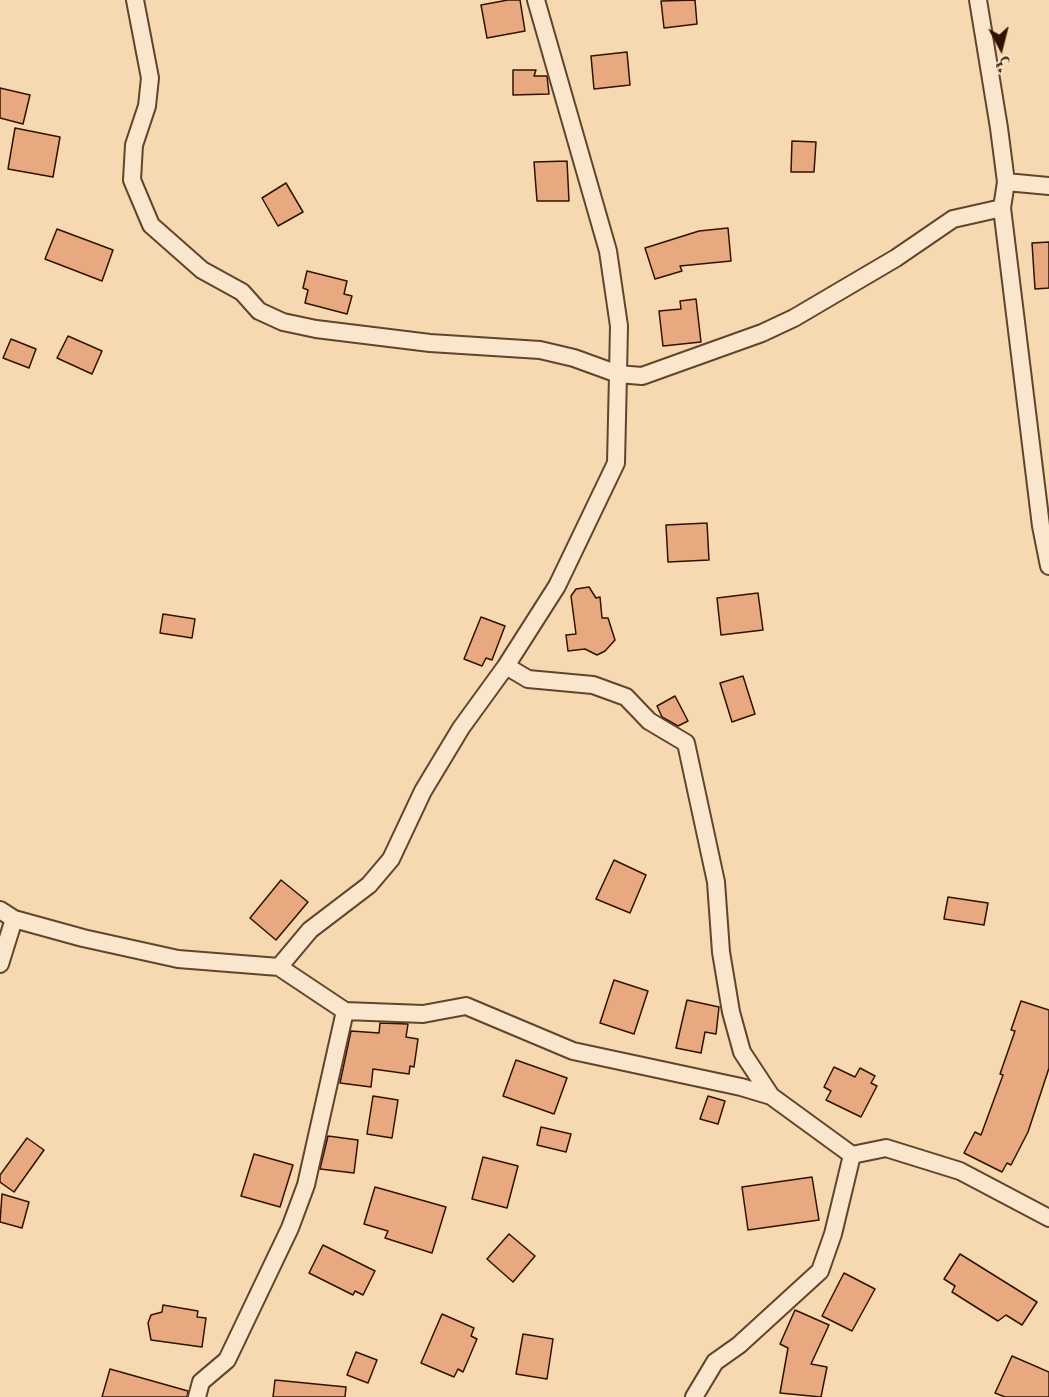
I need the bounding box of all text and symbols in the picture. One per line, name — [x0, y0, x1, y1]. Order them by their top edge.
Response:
north arrow — [971, 18, 1031, 78]
text: ش — [994, 55, 1012, 77]

